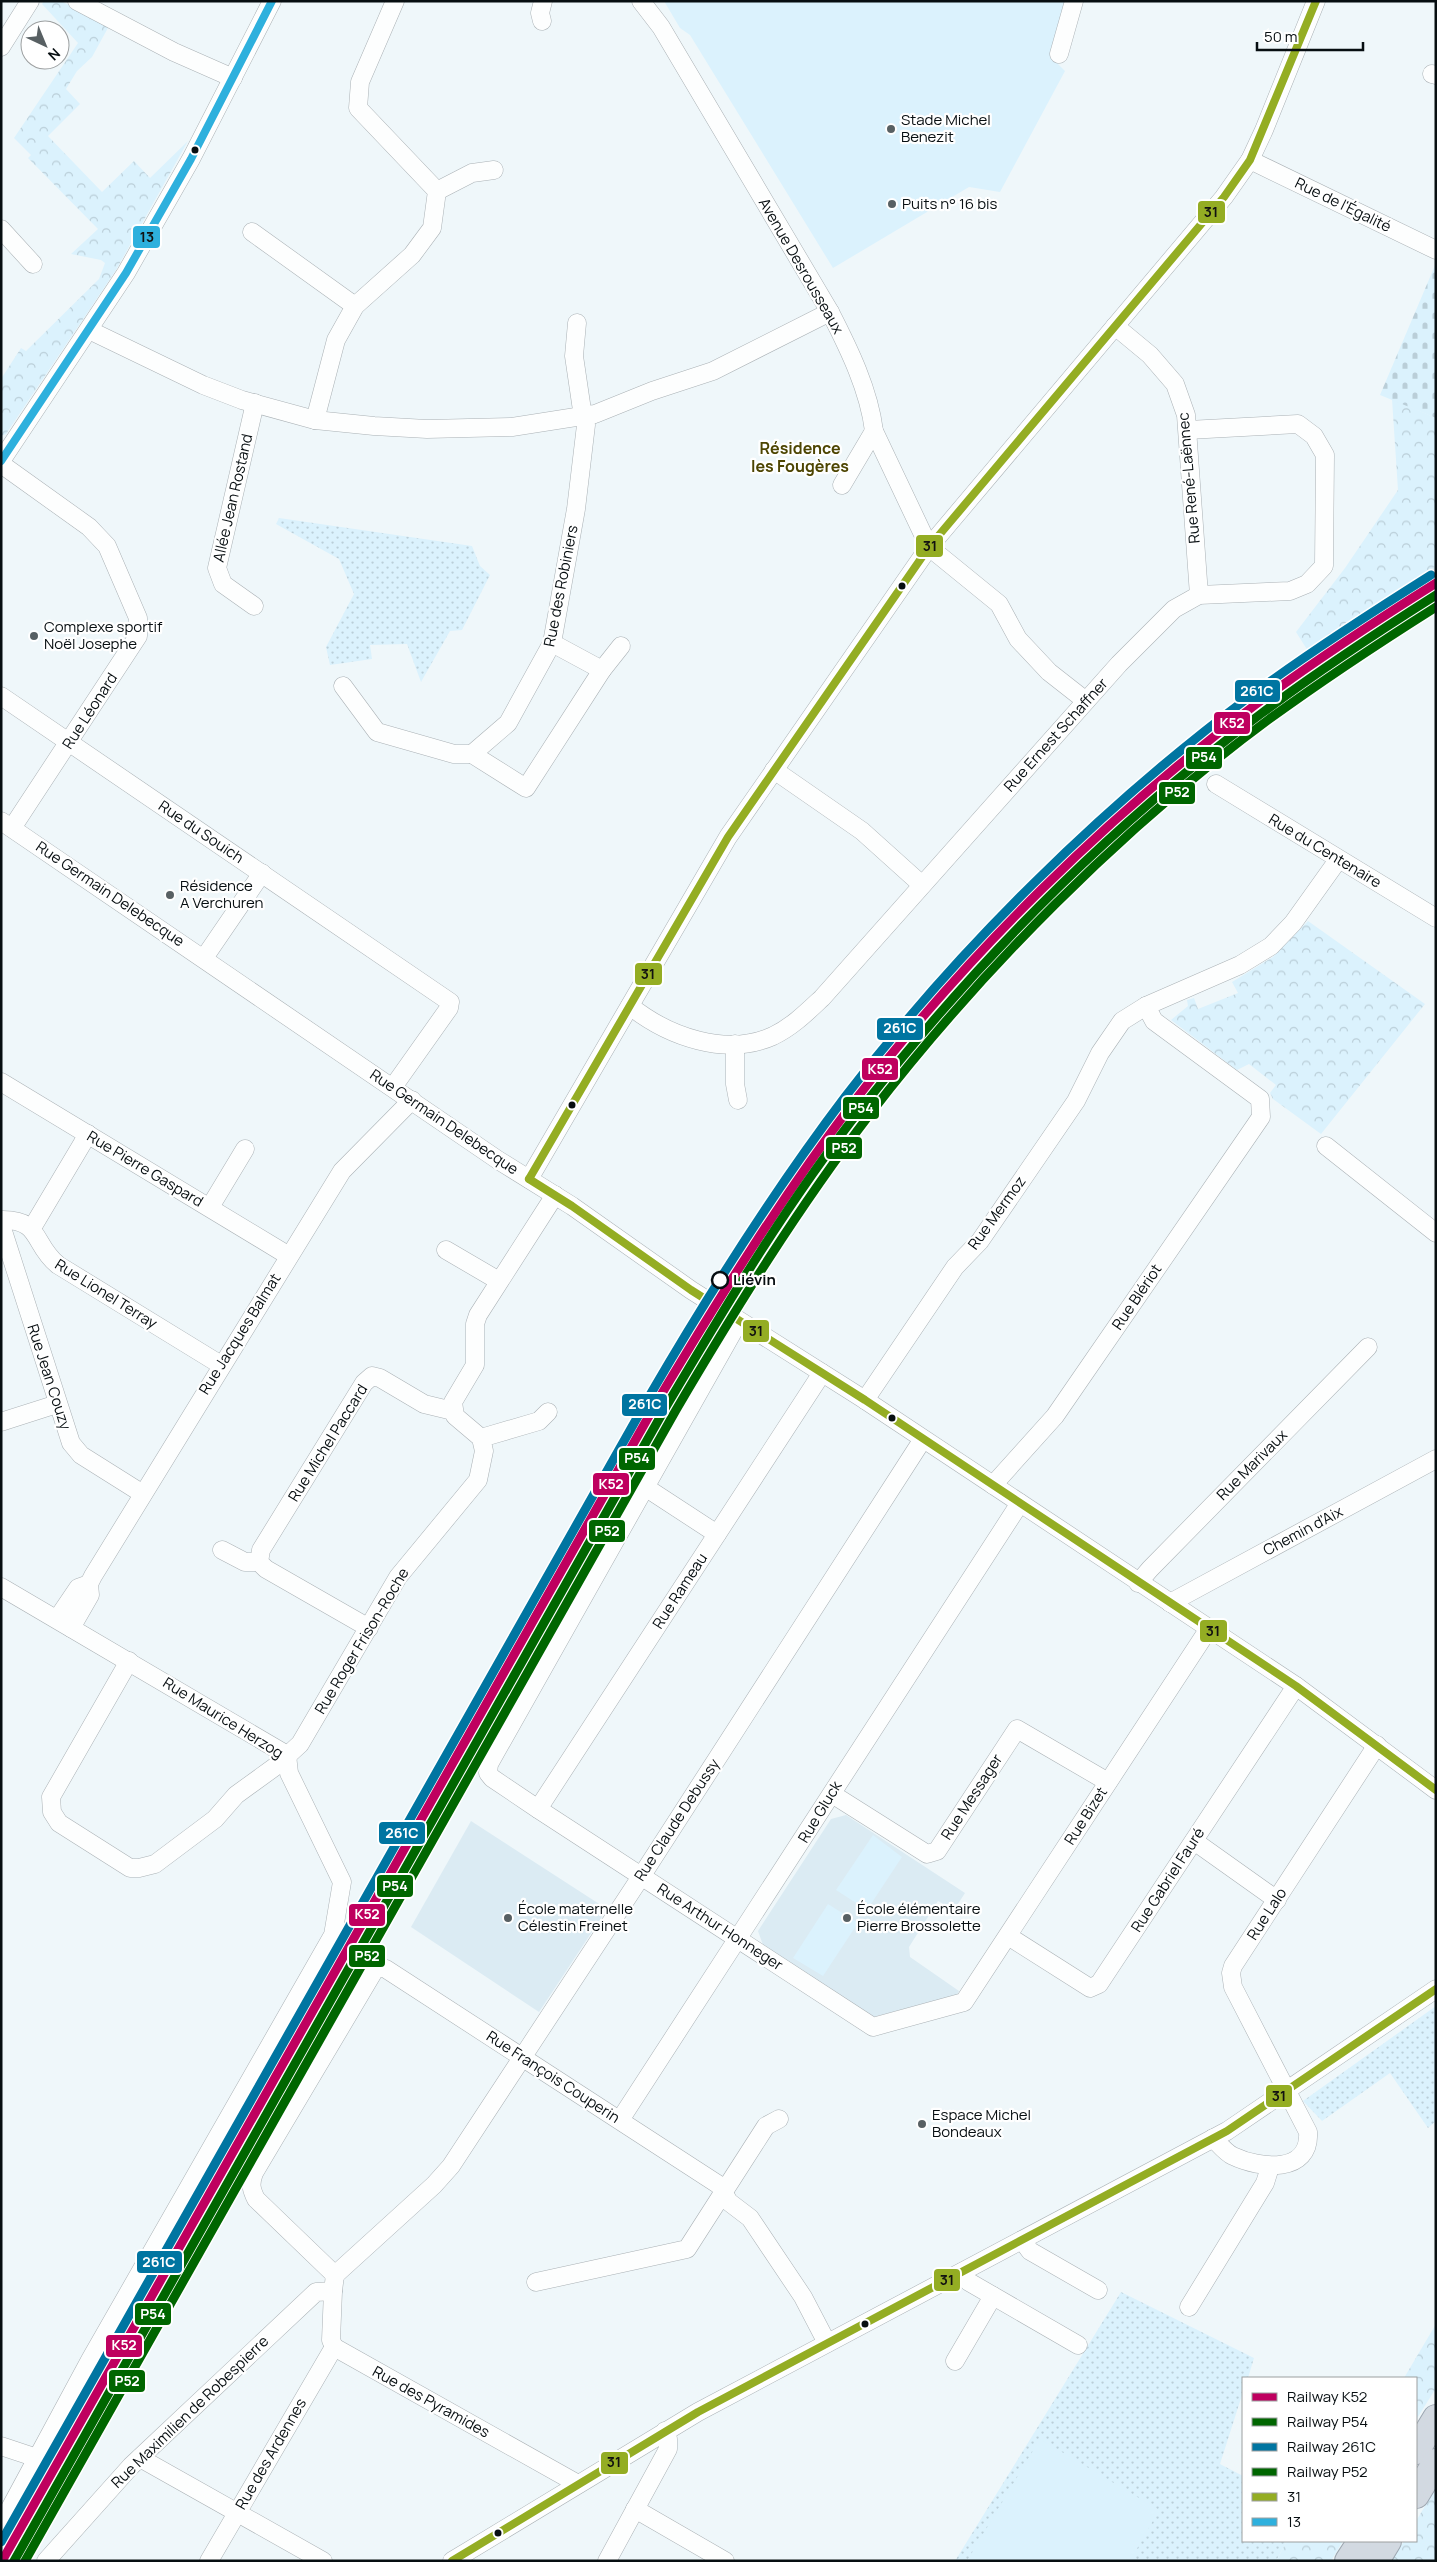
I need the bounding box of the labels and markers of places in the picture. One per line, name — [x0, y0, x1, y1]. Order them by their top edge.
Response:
place label: Stade Michel Benezit — [901, 109, 991, 147]
marker: Stade Michel Benezit — [885, 123, 897, 135]
unlabelled marker — [190, 145, 200, 155]
place label: Puits n° 16 bis — [902, 193, 998, 214]
marker: Puits n° 16 bis — [886, 198, 898, 210]
unlabelled marker — [897, 581, 907, 591]
place label: Complexe sportif Noël Josephe — [44, 616, 163, 654]
marker: Complexe sportif Noël Josephe — [28, 630, 40, 642]
place label: Résidence A Verchuren — [180, 875, 264, 913]
marker: Résidence A Verchuren — [164, 889, 176, 901]
unlabelled marker — [567, 1100, 577, 1110]
place label: Liévin — [733, 1269, 776, 1290]
marker: Liévin — [711, 1271, 729, 1289]
unlabelled marker — [887, 1413, 897, 1423]
place label: École maternelle Célestin Freinet — [518, 1898, 633, 1936]
place label: École élémentaire Pierre Brossolette — [857, 1898, 981, 1936]
marker: École maternelle Célestin Freinet — [502, 1912, 514, 1924]
marker: École élémentaire Pierre Brossolette — [841, 1912, 853, 1924]
place label: Espace Michel Bondeaux — [932, 2104, 1031, 2142]
marker: Espace Michel Bondeaux — [916, 2118, 928, 2130]
unlabelled marker — [860, 2319, 870, 2329]
unlabelled marker — [493, 2528, 503, 2538]

